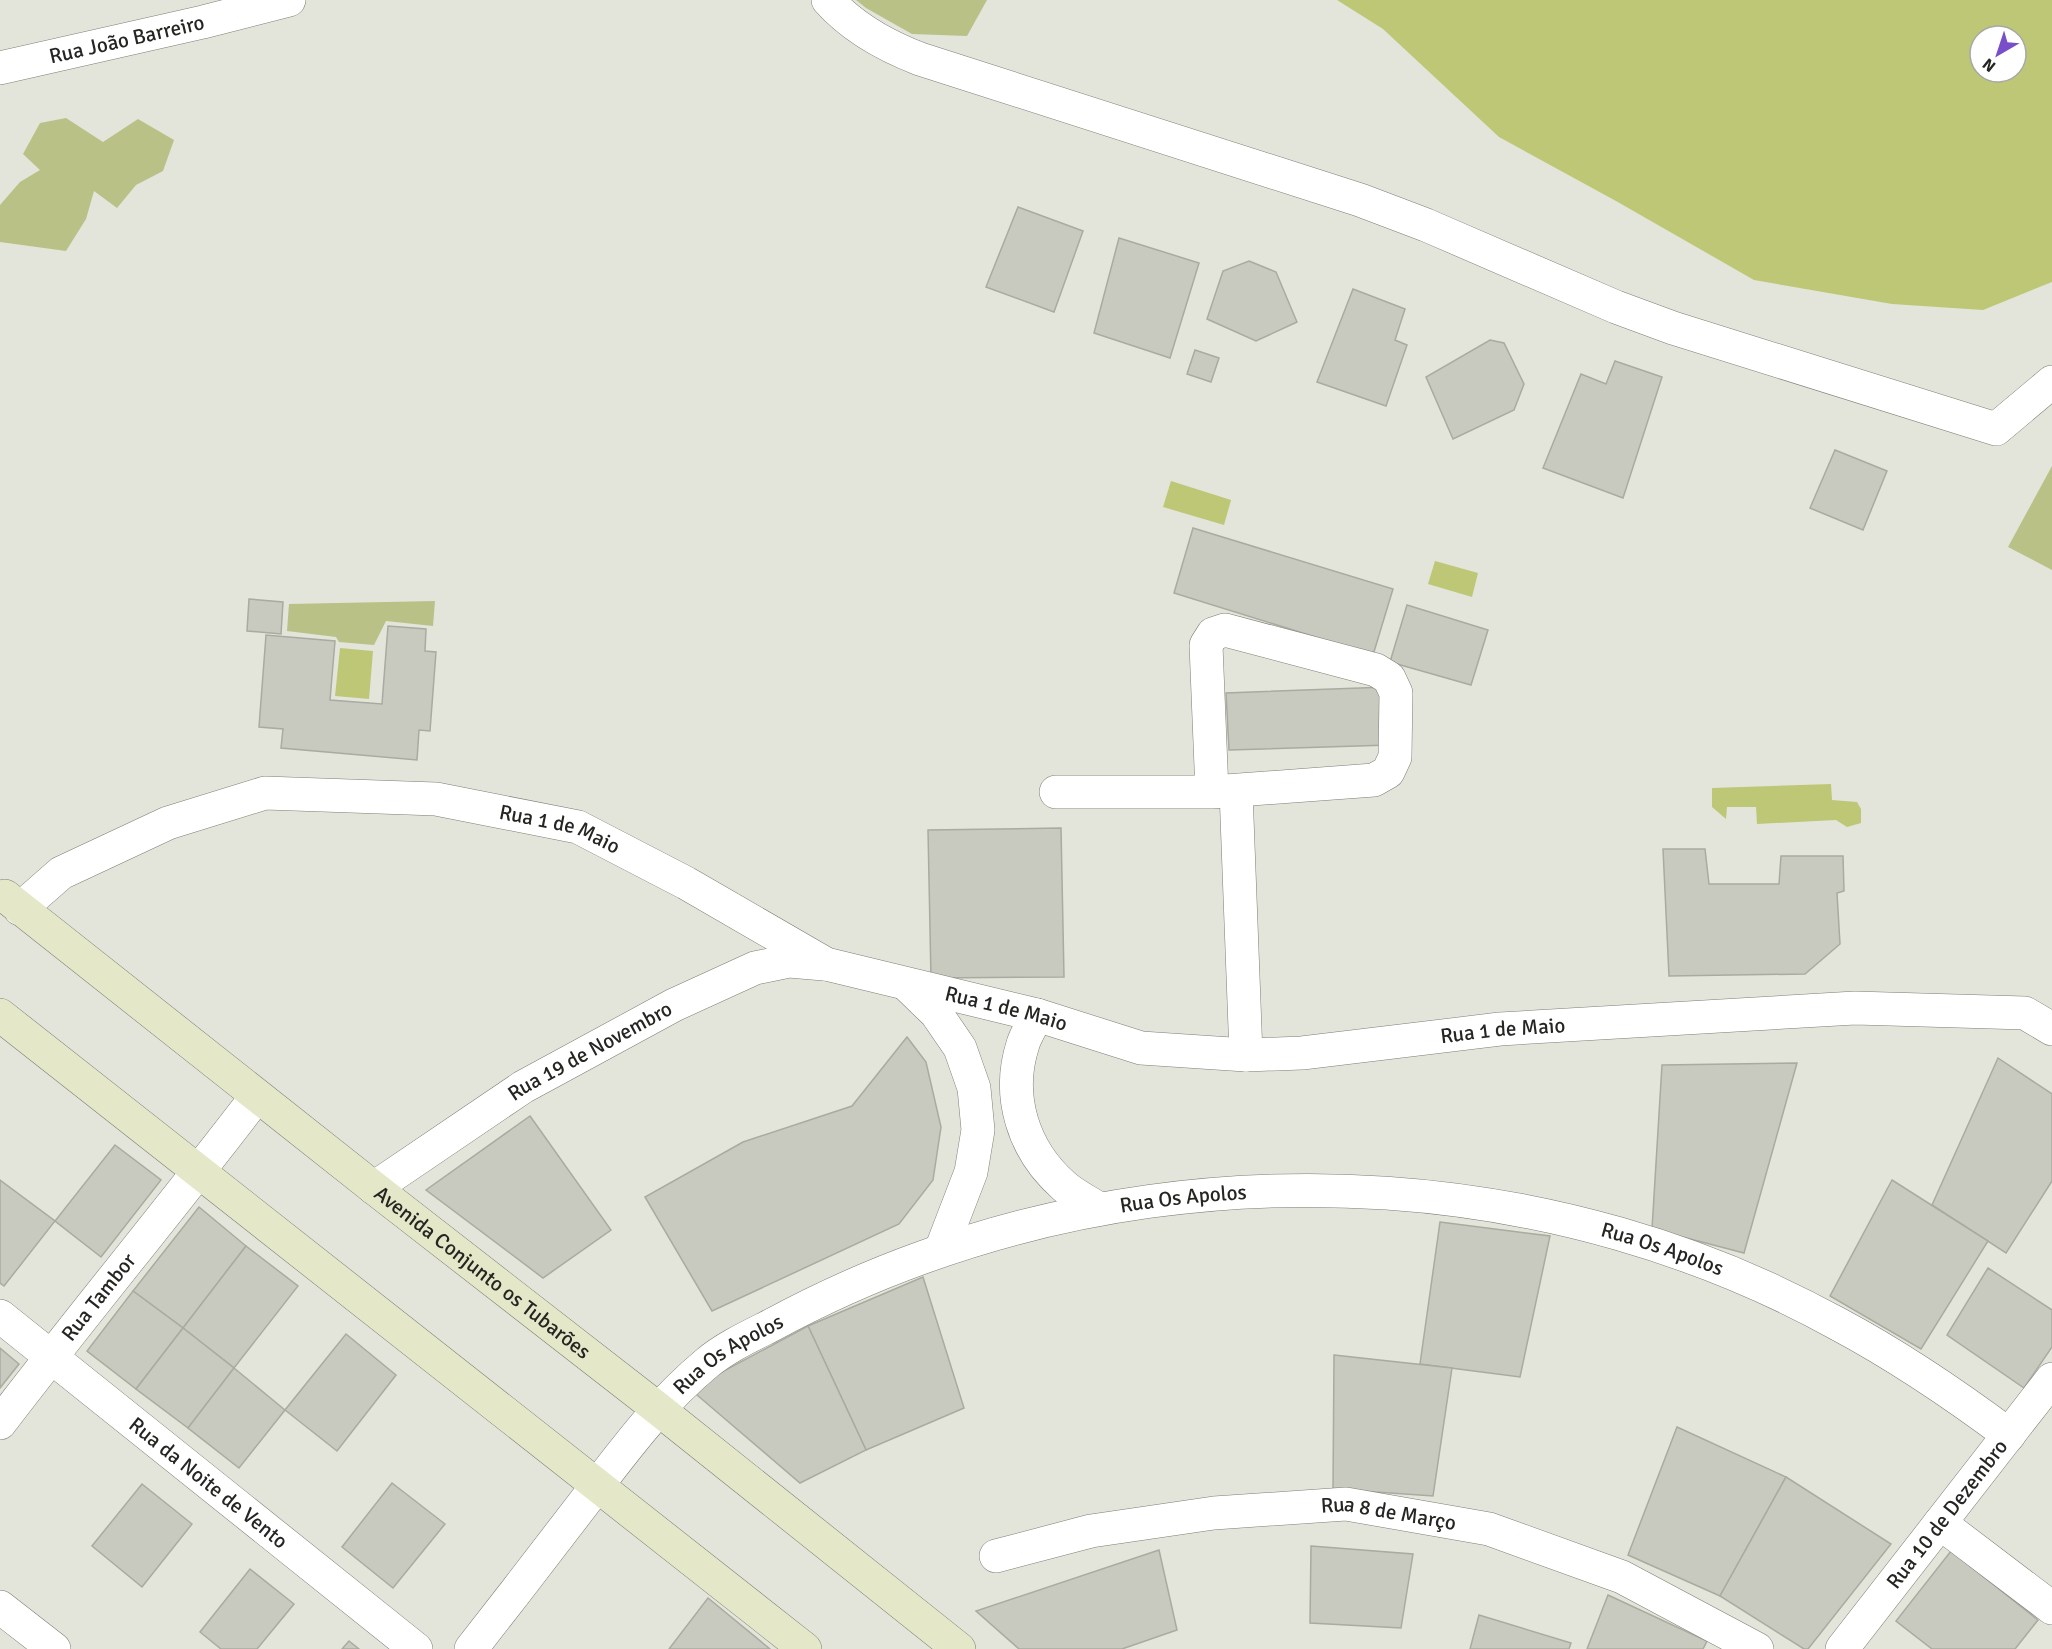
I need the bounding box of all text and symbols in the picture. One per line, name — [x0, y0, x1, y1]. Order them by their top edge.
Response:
street label: Rua João Barreiro — [47, 9, 207, 69]
north arrow — [1968, 24, 2028, 84]
text: N — [1979, 54, 2000, 76]
street label: Rua 1 de Maio — [497, 799, 625, 860]
street label: Rua 1 de Maio — [942, 980, 1071, 1037]
street label: Rua 19 de Novembro — [503, 996, 677, 1107]
street label: Rua 1 de Maio — [1439, 1012, 1566, 1049]
street label: Rua Os Apolos — [1118, 1179, 1247, 1219]
street label: Avenida Conjunto os Tubarões — [369, 1180, 596, 1365]
street label: Rua Os Apolos — [1598, 1216, 1727, 1281]
street label: Rua Tambor — [56, 1248, 142, 1346]
street label: Rua Os Apolos — [667, 1308, 788, 1400]
street label: Rua da Noite de Vento — [124, 1412, 293, 1554]
street label: Rua 10 de Dezembro — [1881, 1434, 2013, 1594]
street label: Rua 8 de Março — [1320, 1491, 1458, 1536]

